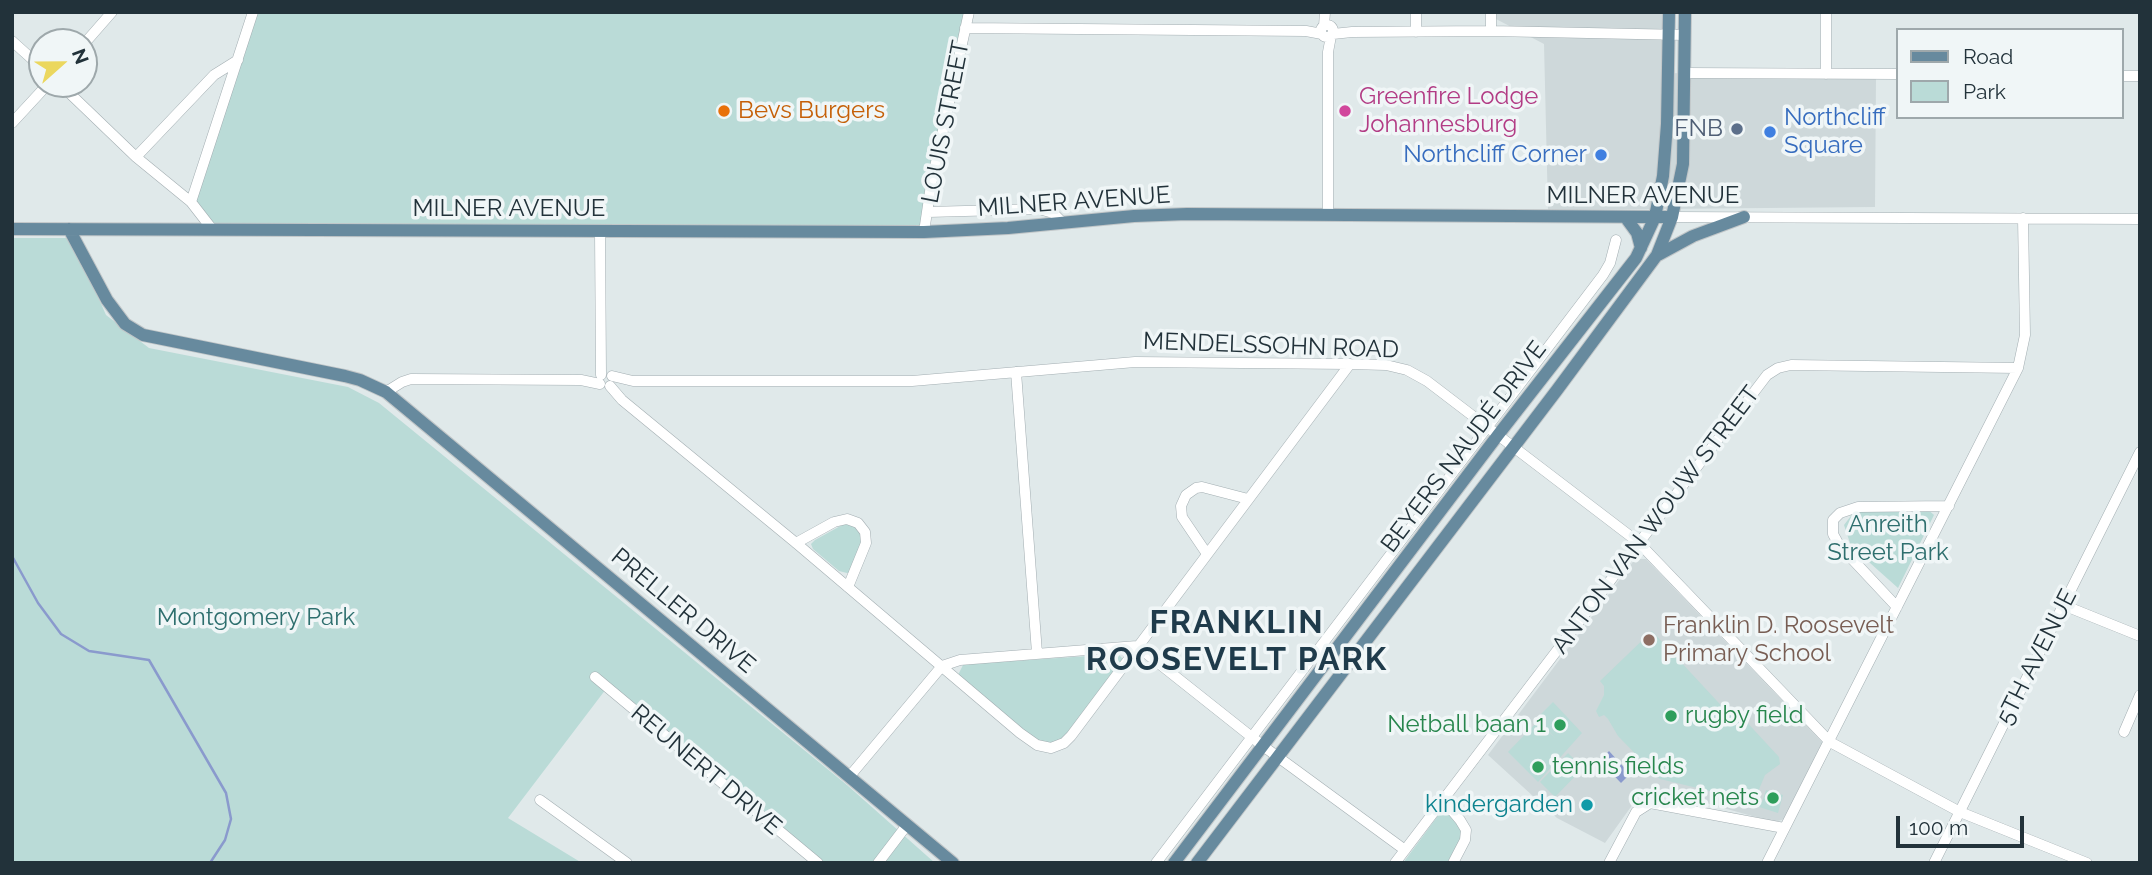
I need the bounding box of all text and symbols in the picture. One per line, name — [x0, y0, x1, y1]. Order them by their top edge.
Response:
north arrow — [28, 28, 98, 98]
legend — [1896, 28, 2124, 119]
street label: LOUIS STREET — [916, 38, 976, 206]
text: Road — [1963, 44, 2013, 69]
text: N — [68, 45, 94, 67]
text: Park — [1963, 79, 2006, 104]
place label: Greenfire Lodge Johannesburg — [1359, 83, 1538, 139]
place label: Bevs Burgers — [738, 97, 885, 125]
marker: Bevs Burgers — [716, 103, 732, 119]
marker: Greenfire Lodge Johannesburg — [1337, 103, 1353, 119]
place label: Northcliff Square — [1784, 104, 1886, 160]
place label: FNB — [1674, 115, 1723, 143]
marker: FNB — [1729, 121, 1745, 137]
marker: Northcliff Square — [1762, 124, 1778, 140]
place label: Northcliff Corner — [1403, 141, 1587, 169]
marker: Northcliff Corner — [1593, 147, 1609, 163]
street label: MILNER AVENUE — [977, 181, 1171, 223]
street label: MILNER AVENUE — [1547, 182, 1739, 210]
street label: MILNER AVENUE — [413, 195, 605, 223]
street label: MENDELSSOHN ROAD — [1143, 327, 1399, 365]
street label: BEYERS NAUDÉ DRIVE — [1375, 336, 1553, 558]
street label: ANTON VAN WOUW STREET — [1546, 380, 1766, 660]
park label: Anreith Street Park — [1827, 511, 1949, 567]
street label: PRELLER DRIVE — [605, 542, 761, 680]
street label: 5TH AVENUE — [1991, 585, 2083, 729]
park label: Montgomery Park — [157, 604, 355, 632]
district label: FRANKLIN ROOSEVELT PARK — [1087, 604, 1387, 679]
place label: Franklin D. Roosevelt Primary School — [1663, 612, 1894, 668]
marker: Franklin D. Roosevelt Primary School — [1641, 632, 1657, 648]
street label: REUNERT DRIVE — [625, 699, 787, 841]
place label: rugby field — [1685, 702, 1804, 730]
marker: rugby field — [1663, 708, 1679, 724]
place label: Netball baan 1 — [1387, 711, 1546, 739]
marker: Netball baan 1 — [1552, 717, 1568, 733]
place label: tennis fields — [1552, 753, 1684, 781]
marker: tennis fields — [1530, 759, 1546, 775]
place label: cricket nets — [1631, 784, 1759, 812]
marker: cricket nets — [1765, 790, 1781, 806]
place label: kindergarden — [1425, 791, 1573, 819]
marker: kindergarden — [1579, 797, 1595, 813]
scale bar — [1900, 802, 2028, 846]
text: 100 m — [1909, 815, 1968, 840]

